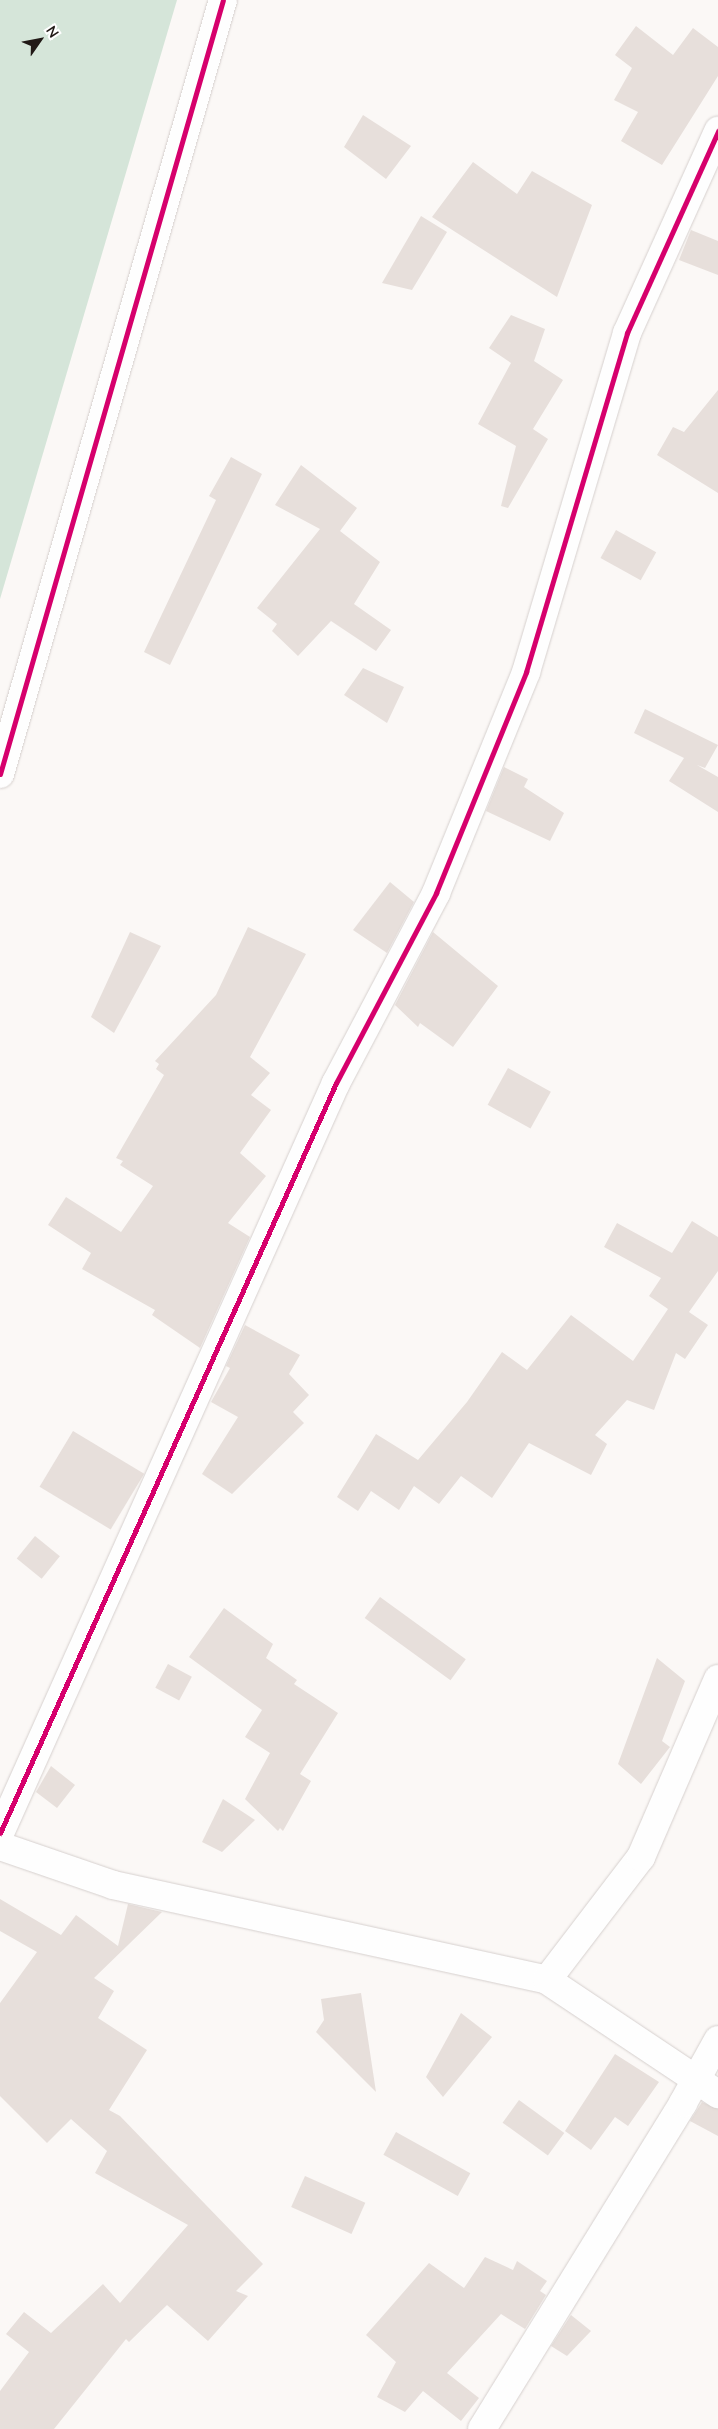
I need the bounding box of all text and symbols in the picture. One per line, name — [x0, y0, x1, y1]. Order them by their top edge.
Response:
north arrow — [15, 15, 65, 65]
text: N — [42, 22, 63, 41]

